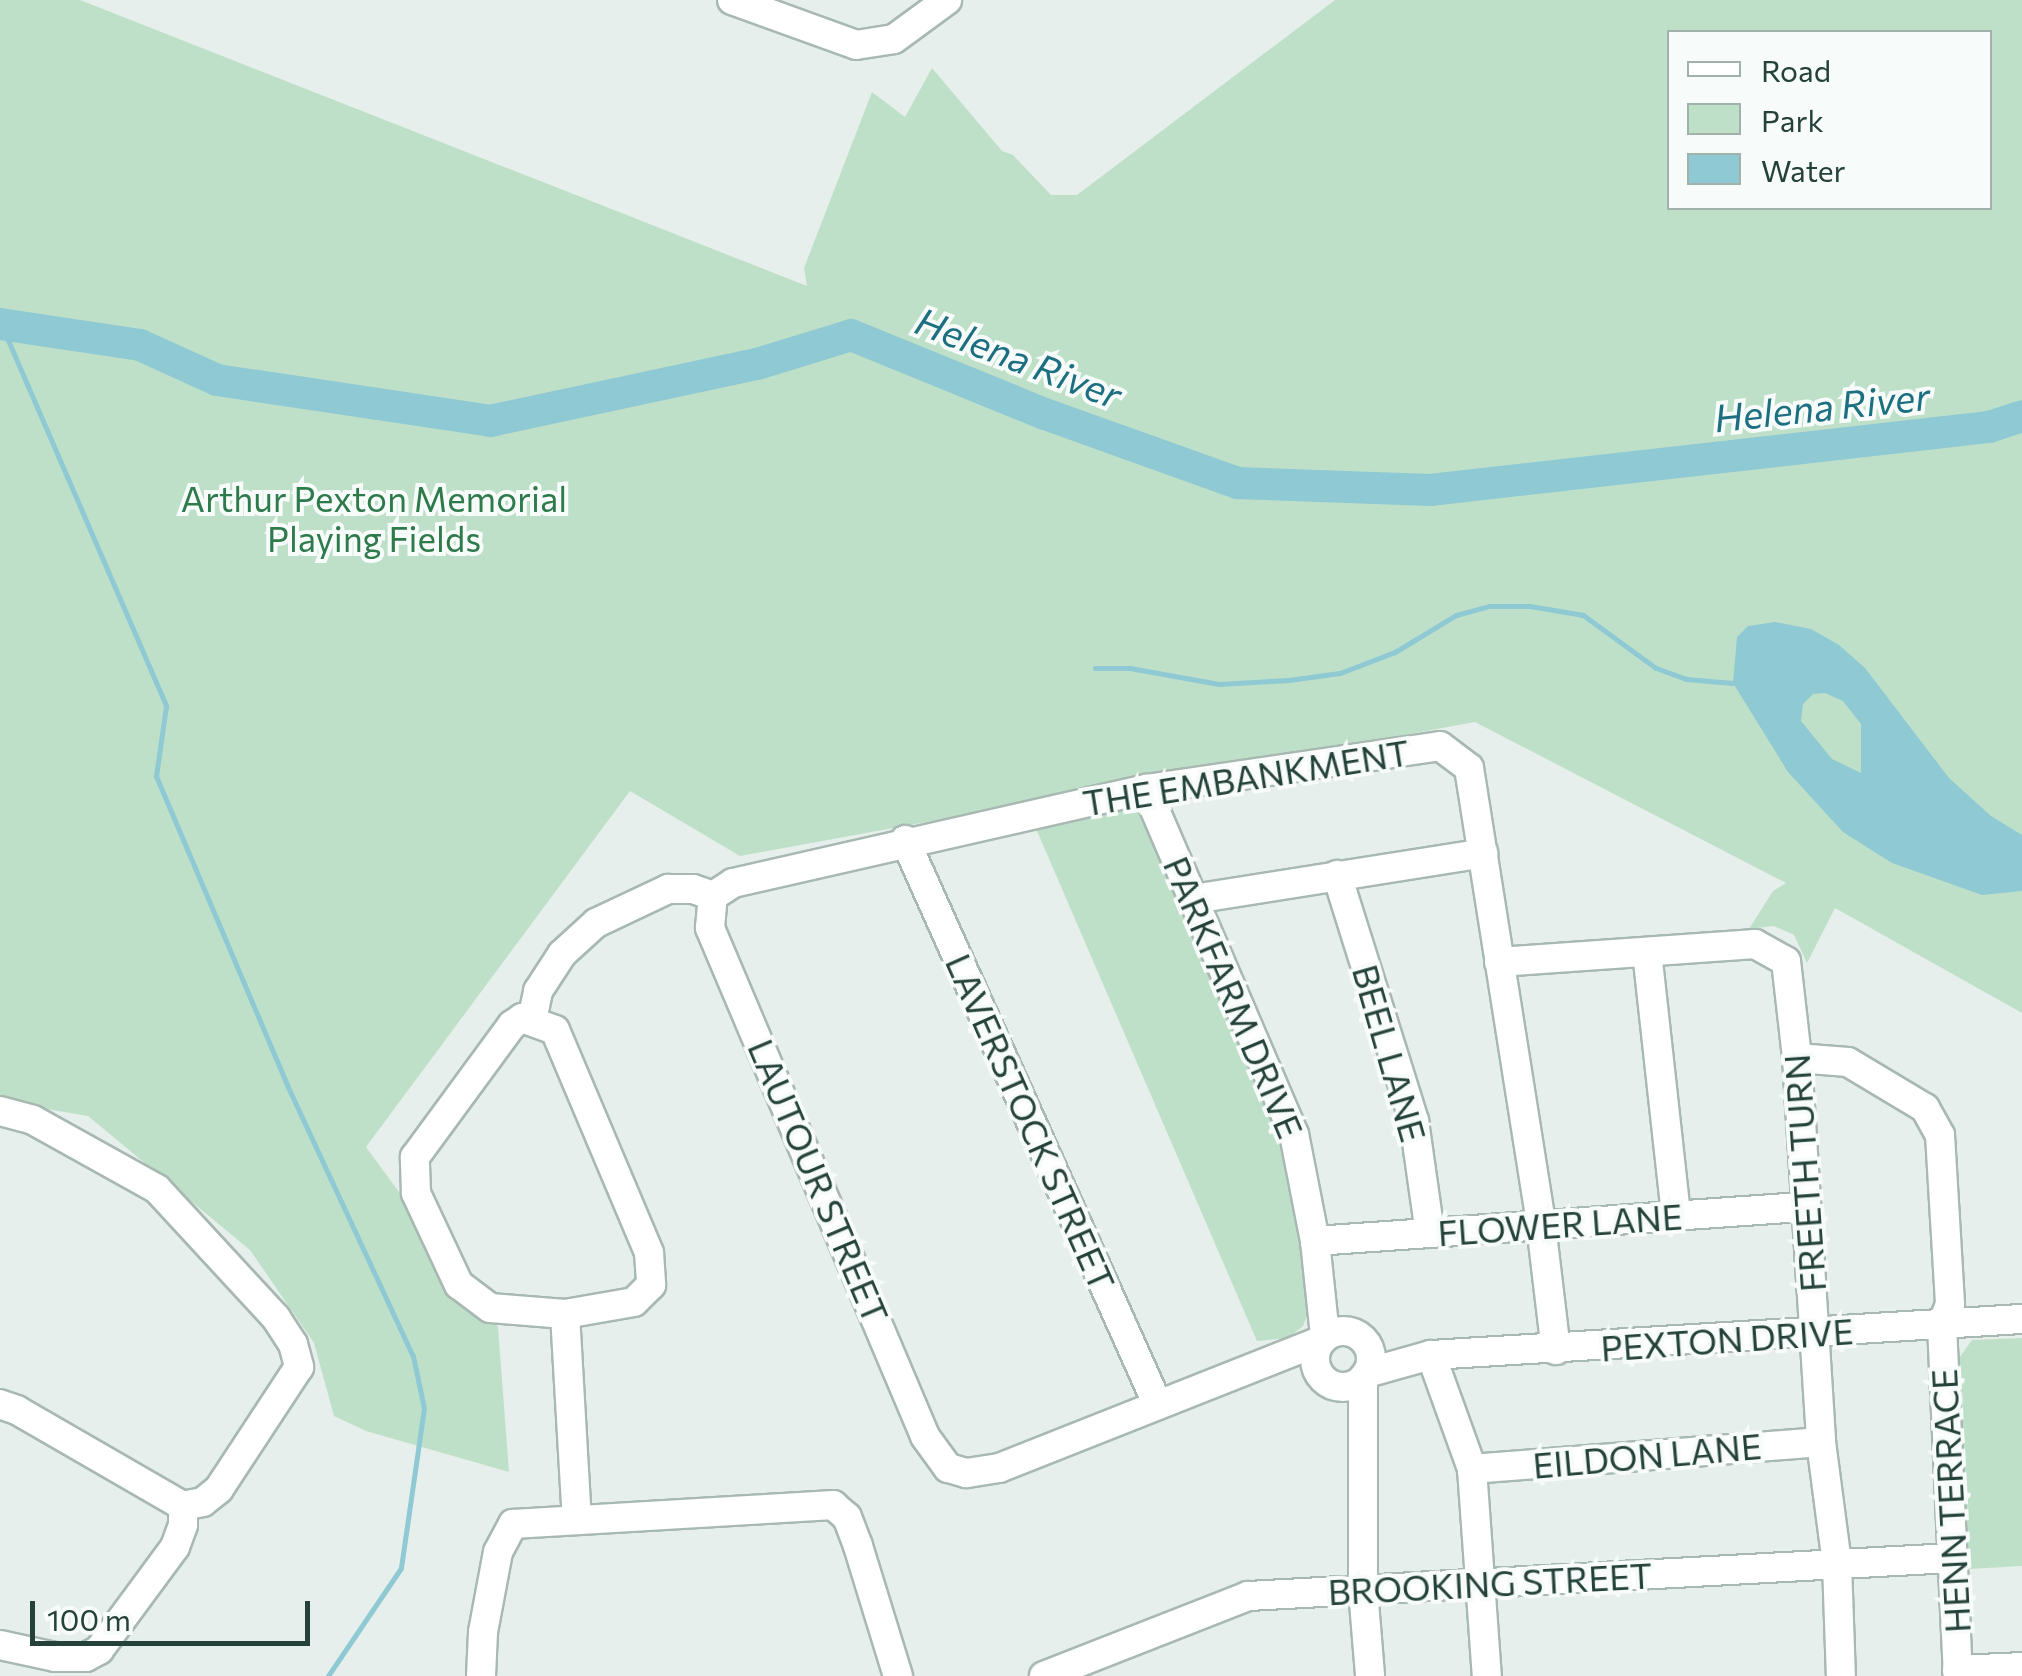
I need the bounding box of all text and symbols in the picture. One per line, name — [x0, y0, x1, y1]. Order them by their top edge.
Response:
legend — [1667, 30, 1992, 210]
text: Road — [1761, 51, 1831, 88]
text: Park — [1761, 101, 1824, 138]
text: Water — [1761, 151, 1846, 188]
water label: Helena River — [910, 297, 1128, 417]
water label: Helena River — [1712, 372, 1932, 440]
park label: Arthur Pexton Memorial Playing Fields — [181, 477, 567, 559]
street label: THE EMBANKMENT — [1080, 730, 1412, 824]
street label: PARKFARM DRIVE — [1156, 850, 1312, 1144]
street label: LAVERSTOCK STREET — [938, 947, 1124, 1297]
street label: BEEL LANE — [1345, 960, 1435, 1146]
street label: LAUTOUR STREET — [740, 1033, 898, 1329]
street label: FREETH TURN — [1775, 1053, 1833, 1293]
street label: FLOWER LANE — [1436, 1194, 1684, 1254]
street label: PEXTON DRIVE — [1599, 1309, 1855, 1369]
street label: HENN TERRACE — [1922, 1368, 1978, 1634]
street label: EILDON LANE — [1531, 1424, 1763, 1486]
street label: BROOKING STREET — [1327, 1554, 1653, 1612]
scale bar — [35, 1581, 315, 1643]
text: 100 m — [47, 1600, 131, 1637]

